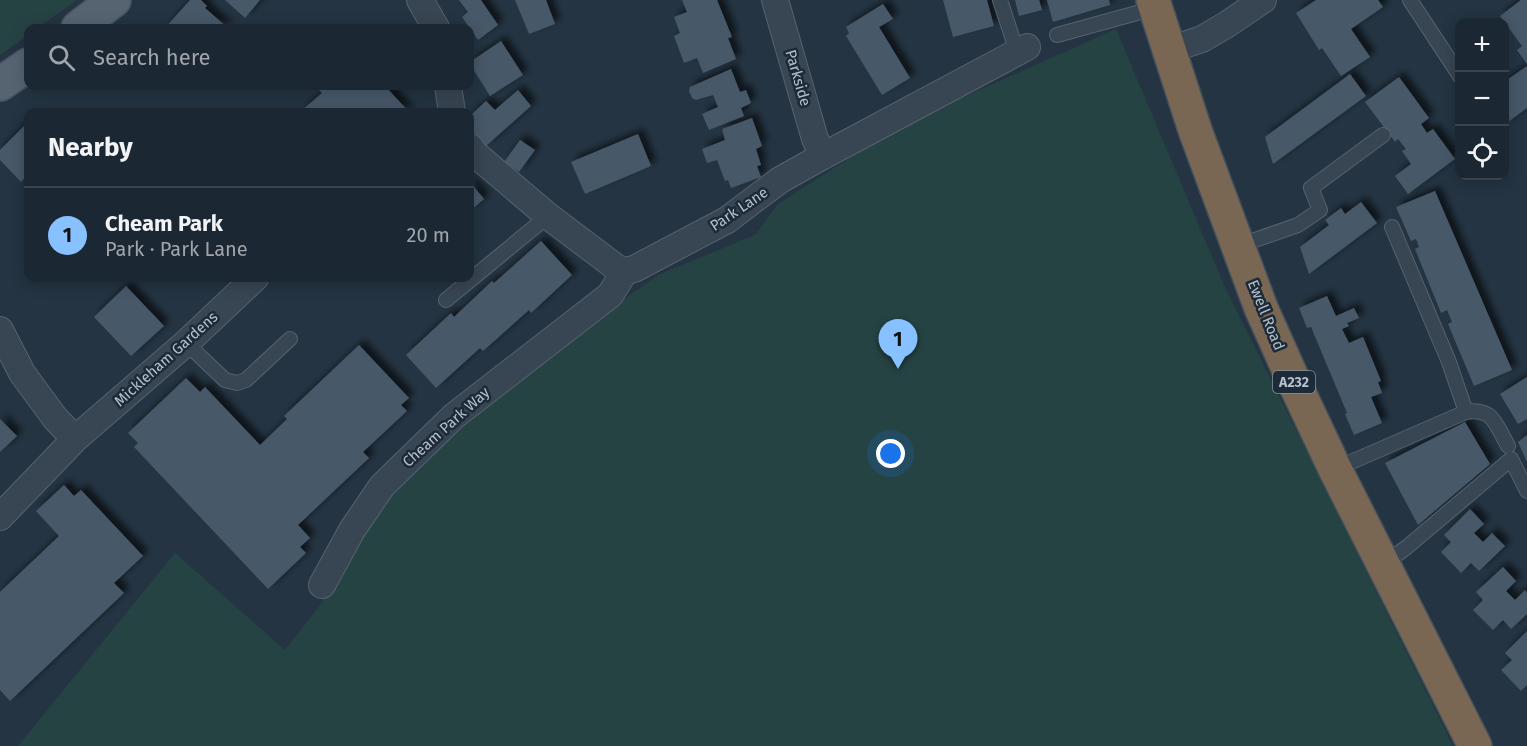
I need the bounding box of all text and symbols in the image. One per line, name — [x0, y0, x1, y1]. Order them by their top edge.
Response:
map controls — [1455, 18, 1509, 180]
button: + — [1455, 18, 1509, 72]
search box — [24, 24, 474, 90]
icon: search — [45, 41, 78, 74]
text: Search here — [93, 44, 211, 71]
street label: Parkside — [781, 48, 815, 108]
button: − — [1455, 72, 1509, 126]
button: locate — [1455, 126, 1509, 180]
text: Nearby — [48, 132, 133, 163]
street label: Park Lane — [707, 183, 771, 235]
text: Cheam Park — [105, 210, 223, 237]
text: 1 — [63, 223, 72, 247]
text: 20 m — [407, 223, 450, 247]
text: Park · Park Lane — [105, 237, 248, 261]
street label: Ewell Road — [1244, 277, 1288, 353]
street label: Mickleham Gardens — [111, 308, 221, 410]
pin: 1 — [878, 320, 918, 369]
road number: A232 — [1273, 371, 1315, 393]
street label: Cheam Park Way — [399, 383, 494, 471]
your location — [876, 439, 905, 468]

